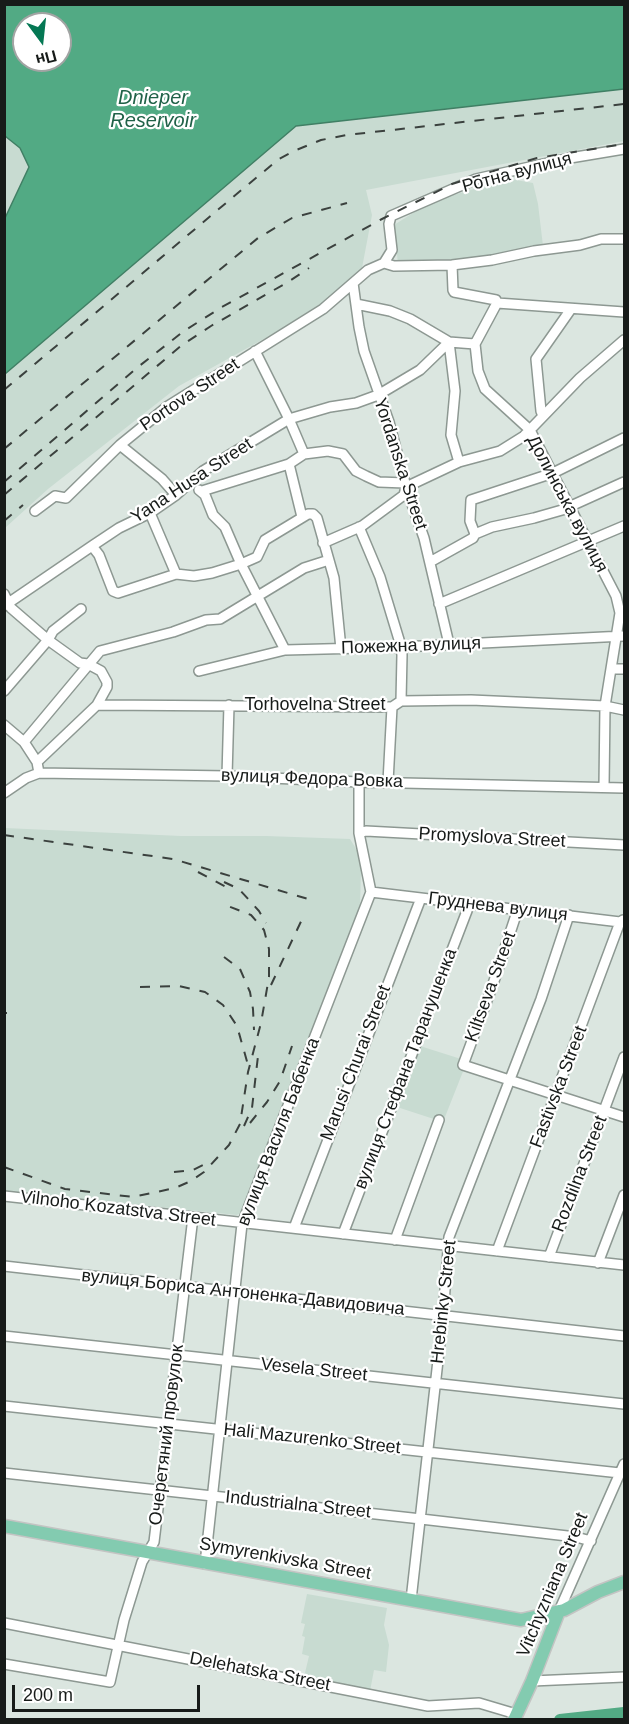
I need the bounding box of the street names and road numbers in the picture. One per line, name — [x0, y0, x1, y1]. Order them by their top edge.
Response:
street label: Ротна вулиця — [460, 148, 574, 198]
street label: Portova Street — [136, 354, 244, 436]
street label: Yordanska Street — [368, 395, 432, 533]
street label: Долинська вулиця — [522, 432, 612, 576]
street label: Yana Husa Street — [127, 434, 257, 528]
street label: Пожежна вулиця — [341, 633, 481, 659]
street label: Torhovelna Street — [244, 694, 386, 716]
street label: вулиця Федора Вовка — [221, 765, 403, 793]
street label: Promyslova Street — [418, 823, 566, 853]
street label: Груднева вулиця — [427, 888, 569, 926]
street label: Kiltseva Street — [461, 929, 521, 1045]
street label: вулиця Стефана Таранушенка — [350, 946, 462, 1192]
street label: Marusi Churai Street — [316, 982, 396, 1144]
street label: Fastivska Street — [526, 1023, 592, 1151]
street label: вулиця Василя Бабенка — [233, 1035, 325, 1229]
street label: Rozdilna Street — [548, 1113, 612, 1235]
street label: Vilnoho Kozatstva Street — [19, 1186, 217, 1232]
street label: Hrebinky Street — [427, 1239, 461, 1365]
street label: вулиця Бориса Антоненка-Давидовича — [80, 1265, 406, 1321]
street label: Очеретяний провулок — [145, 1343, 189, 1527]
street label: Vesela Street — [260, 1354, 368, 1386]
street label: Hali Mazurenko Street — [222, 1419, 402, 1459]
street label: Industrialna Street — [224, 1487, 372, 1523]
street label: Vitchyzniana Street — [513, 1510, 593, 1660]
street label: Symyrenkivska Street — [197, 1533, 373, 1585]
street label: Delehatska Street — [188, 1648, 332, 1696]

